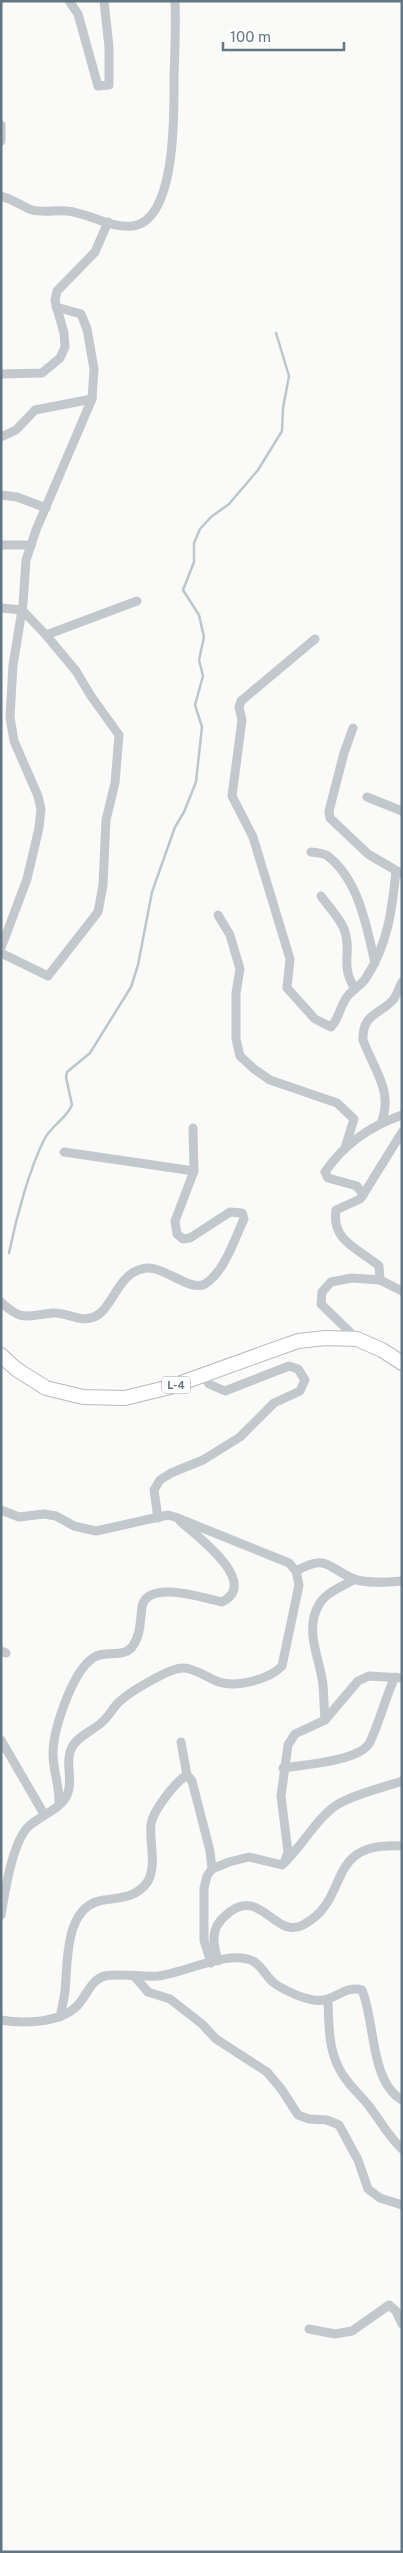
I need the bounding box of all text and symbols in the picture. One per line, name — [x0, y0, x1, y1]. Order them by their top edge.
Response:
scale bar — [223, 20, 344, 52]
text: 100 m — [230, 28, 271, 45]
road number: L-4 — [162, 1376, 190, 1394]

